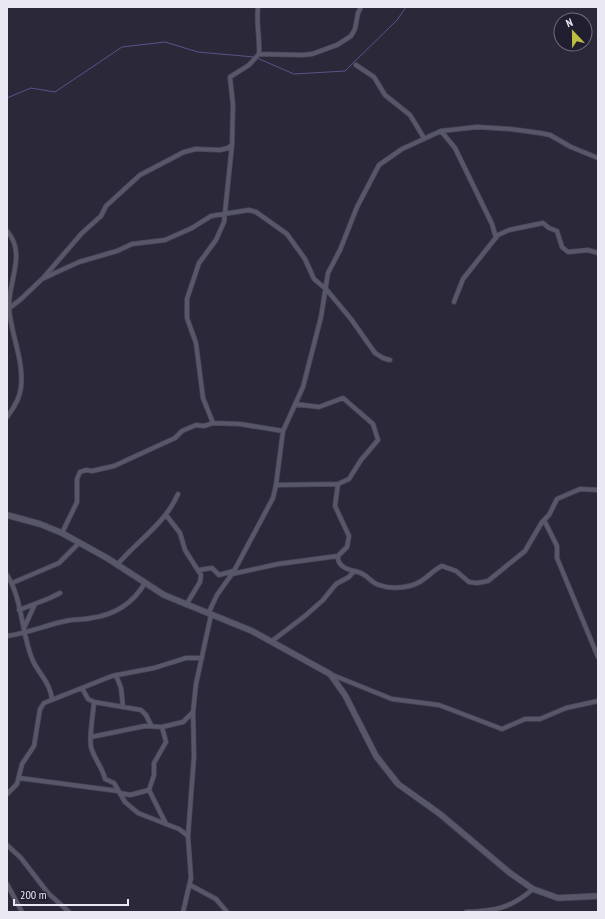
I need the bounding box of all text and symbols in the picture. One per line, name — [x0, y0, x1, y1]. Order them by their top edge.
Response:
north arrow — [553, 12, 593, 52]
text: N — [564, 15, 575, 30]
scale bar — [14, 881, 128, 907]
text: 200 m — [20, 887, 47, 902]

